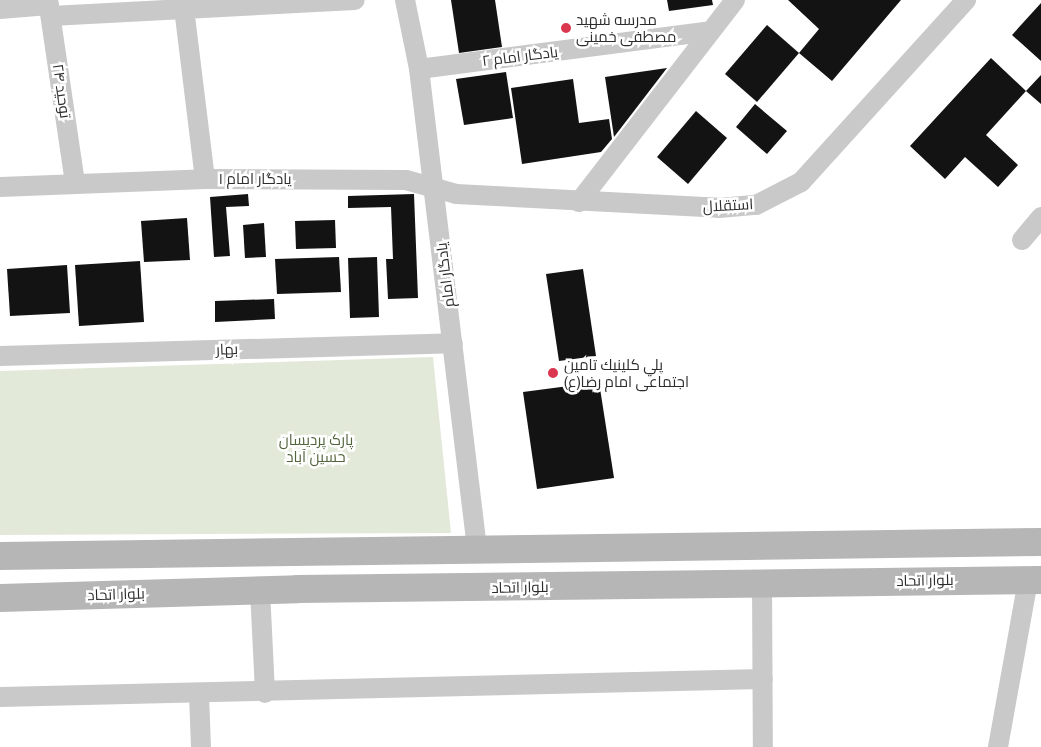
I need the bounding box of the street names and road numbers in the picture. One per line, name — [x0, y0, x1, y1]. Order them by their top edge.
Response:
street label: یادگار امام ۲ — [481, 42, 559, 70]
street label: توحید ۲۴ — [49, 63, 75, 119]
street label: یادگار امام ۱ — [218, 170, 292, 188]
street label: استقلال — [702, 195, 754, 215]
street label: یادگار امام — [432, 242, 458, 308]
street label: بهار — [216, 340, 238, 358]
street label: بلوار اتحاد — [896, 571, 954, 589]
street label: بلوار اتحاد — [491, 578, 549, 596]
street label: بلوار اتحاد — [87, 584, 145, 604]

